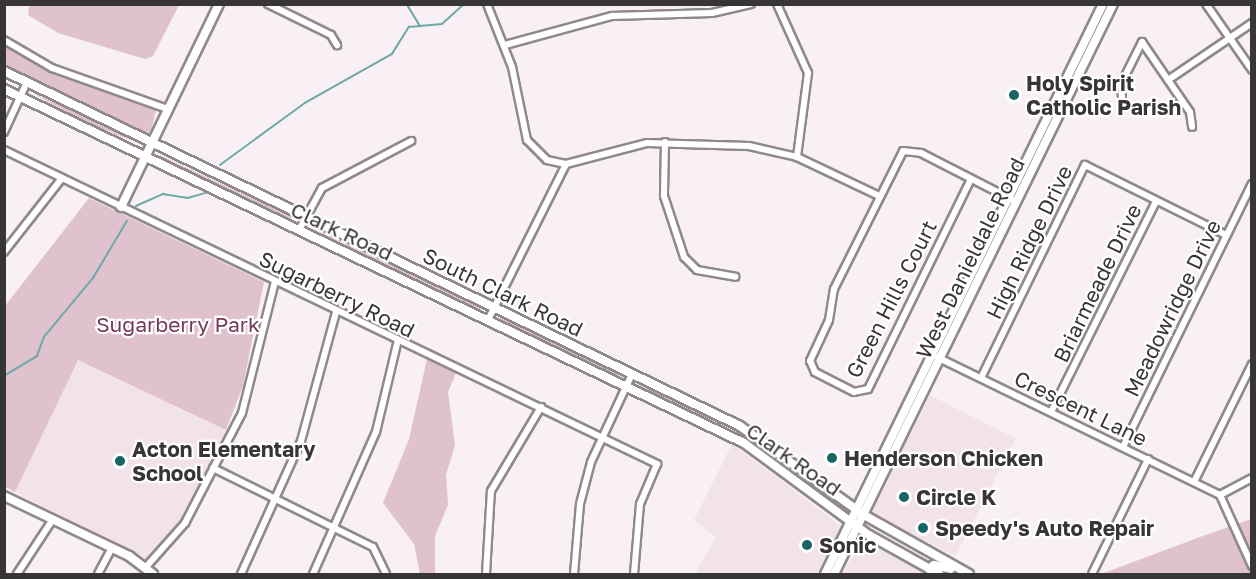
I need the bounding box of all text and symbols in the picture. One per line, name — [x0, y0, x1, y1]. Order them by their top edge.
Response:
place label: Holy Spirit Catholic Parish — [1026, 70, 1181, 120]
marker: Holy Spirit Catholic Parish — [1007, 88, 1021, 102]
street label: West Danieldale Road — [910, 153, 1030, 363]
street label: High Ridge Drive — [981, 161, 1077, 323]
street label: Clark Road — [287, 196, 397, 266]
street label: Briarmeade Drive — [1048, 200, 1146, 366]
street label: Green Hills Court — [840, 216, 942, 382]
street label: Meadowridge Drive — [1118, 216, 1226, 400]
street label: South Clark Road — [419, 242, 587, 342]
street label: Sugarberry Road — [255, 245, 419, 343]
park label: Sugarberry Park — [96, 311, 260, 337]
street label: Crescent Lane — [1010, 365, 1152, 451]
street label: Clark Road — [742, 417, 846, 501]
place label: Acton Elementary School — [132, 436, 316, 486]
place label: Henderson Chicken — [844, 445, 1043, 471]
marker: Henderson Chicken — [825, 451, 839, 465]
marker: Acton Elementary School — [113, 454, 127, 468]
place label: Circle K — [916, 484, 996, 510]
marker: Circle K — [897, 490, 911, 504]
place label: Speedy's Auto Repair — [935, 515, 1154, 541]
marker: Speedy's Auto Repair — [916, 521, 930, 535]
place label: Sonic — [819, 532, 876, 558]
marker: Sonic — [800, 538, 814, 552]

